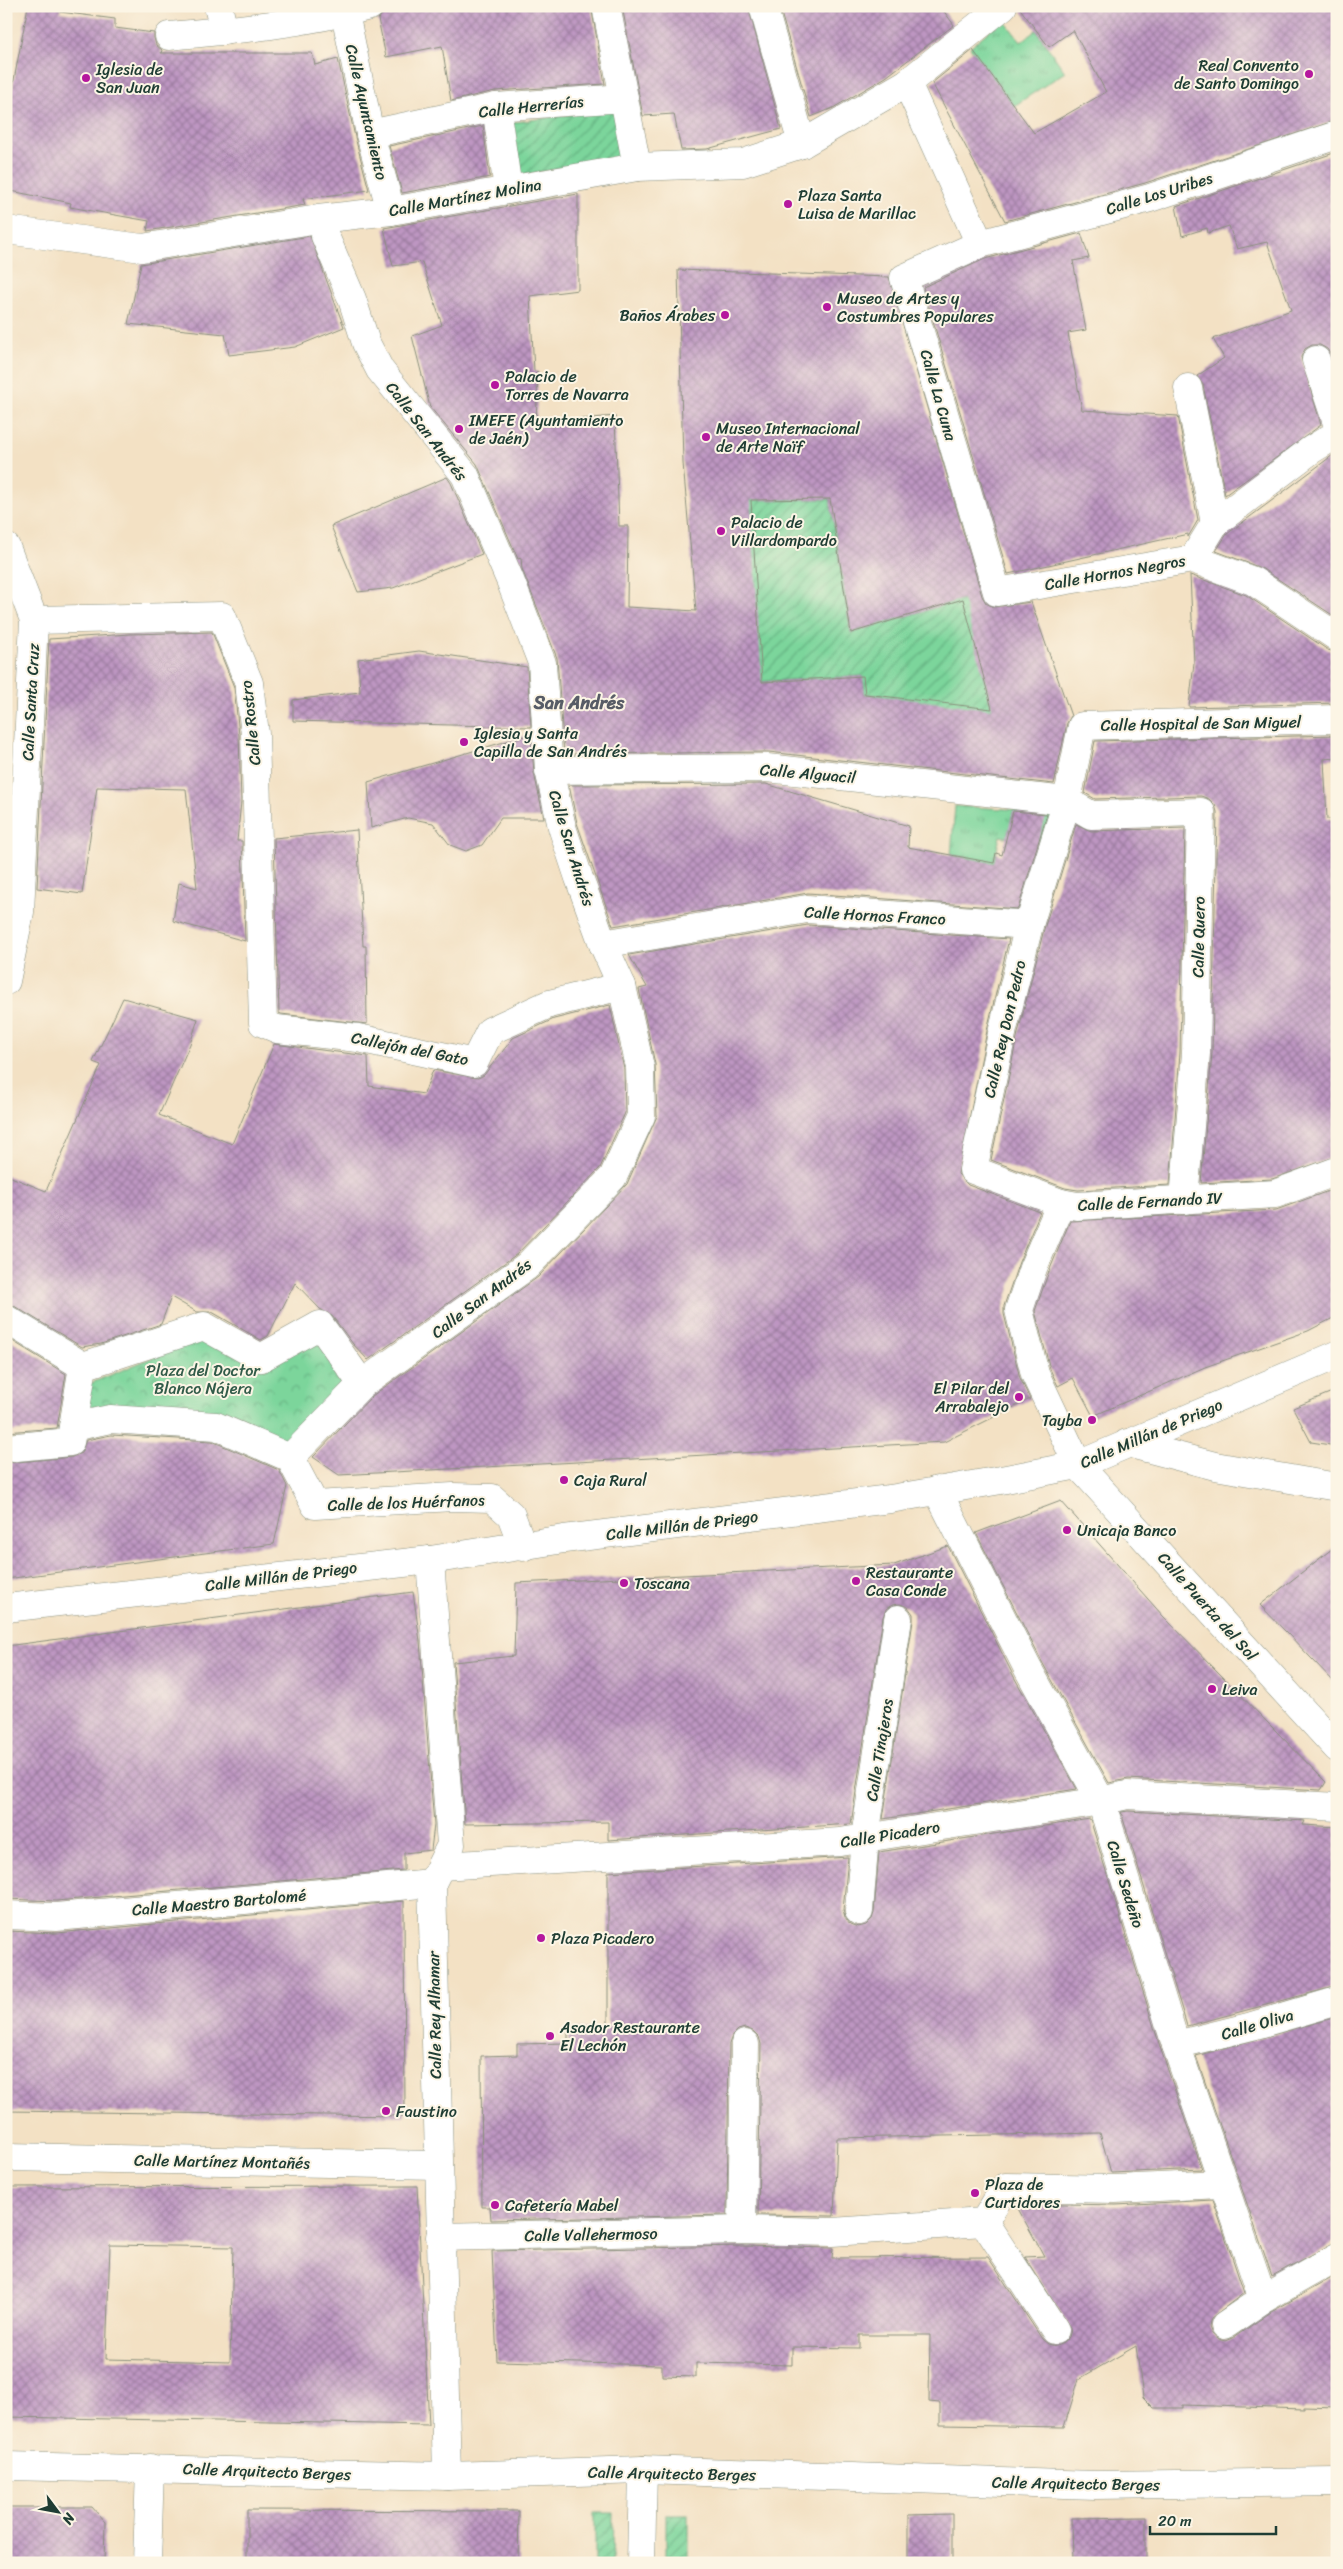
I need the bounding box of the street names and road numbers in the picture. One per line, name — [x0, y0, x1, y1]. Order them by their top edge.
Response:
street label: Calle Ayuntamiento — [337, 41, 396, 183]
street label: Calle Herrerías — [477, 87, 585, 126]
street label: Calle Los Uribes — [1102, 163, 1217, 223]
street label: Calle Martínez Molina — [386, 170, 544, 225]
street label: Calle La Cuna — [912, 346, 966, 445]
street label: Calle San Andrés — [378, 375, 475, 488]
street label: Calle Hornos Negros — [1042, 546, 1189, 599]
street label: Calle Santa Cruz — [13, 642, 48, 762]
street label: Calle Rostro — [232, 679, 269, 767]
street label: Calle Hospital de San Miguel — [1100, 707, 1302, 740]
street label: Calle Alguacil — [759, 755, 858, 792]
street label: Calle San Andrés — [540, 786, 603, 910]
street label: Calle Quero — [1183, 896, 1214, 978]
street label: Calle Hornos Franco — [804, 897, 946, 934]
street label: Calle Rey Don Pedro — [975, 957, 1034, 1101]
street label: Callejón del Gato — [349, 1023, 471, 1074]
street label: Calle de Fernando IV — [1077, 1183, 1224, 1220]
street label: Calle San Andrés — [425, 1250, 539, 1346]
street label: Calle Millán de Priego — [1075, 1390, 1227, 1477]
street label: Calle de los Huérfanos — [327, 1485, 485, 1520]
street label: Calle Millán de Priego — [604, 1502, 760, 1549]
street label: Calle Puerta del Sol — [1150, 1545, 1265, 1668]
street label: Calle Millán de Priego — [203, 1553, 359, 1600]
street label: Calle Tinajeros — [857, 1696, 902, 1804]
street label: Calle Picadero — [838, 1812, 942, 1857]
street label: Calle Sedeño — [1098, 1837, 1153, 1932]
street label: Calle Maestro Bartolomé — [131, 1880, 307, 1925]
street label: Calle Rey Alhamar — [419, 1949, 450, 2079]
street label: Calle Oliva — [1217, 2000, 1297, 2049]
street label: Calle Martínez Montañés — [134, 2145, 311, 2178]
street label: Calle Vallehermoso — [524, 2219, 658, 2250]
street label: Calle Arquitecto Berges — [182, 2454, 352, 2489]
street label: Calle Arquitecto Berges — [588, 2458, 757, 2489]
street label: Calle Arquitecto Berges — [992, 2468, 1161, 2499]

